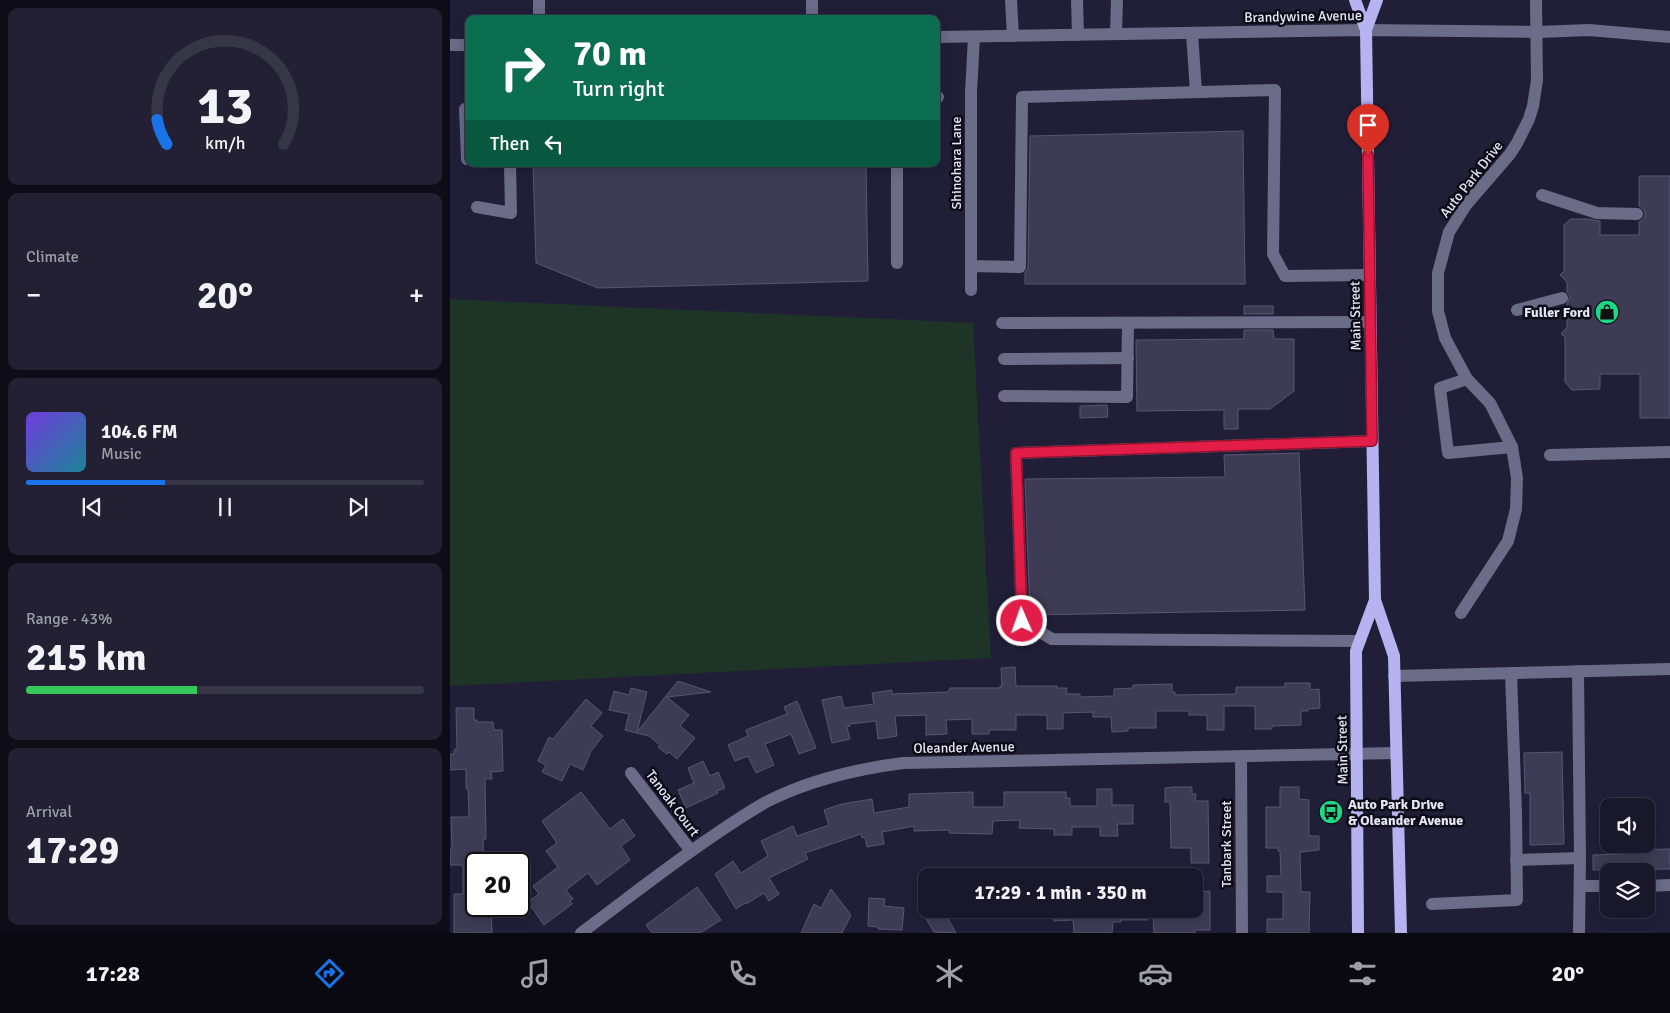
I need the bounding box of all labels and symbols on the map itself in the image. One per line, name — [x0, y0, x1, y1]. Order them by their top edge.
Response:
street label: Brandywine Avenue — [1244, 7, 1362, 26]
pin — [1347, 104, 1389, 155]
street label: Shinohara Lane — [948, 117, 965, 209]
street label: Auto Park Drive — [1436, 138, 1507, 221]
street label: Main Street — [1346, 281, 1365, 351]
shop icon: Fuller Ford — [1594, 299, 1620, 325]
place label: Fuller Ford — [1524, 304, 1590, 321]
position arrow — [995, 594, 1047, 646]
street label: Main Street — [1333, 715, 1352, 785]
street label: Oleander Avenue — [913, 738, 1015, 757]
street label: Tanoak Court — [642, 767, 703, 840]
place label: Auto Park Drive & Oleander Avenue — [1348, 796, 1463, 829]
bus stop icon: Auto Park Drive & Oleander Avenue — [1318, 799, 1344, 825]
street label: Tanbark Street — [1218, 800, 1235, 887]
speed limit sign: 20 — [465, 852, 530, 917]

